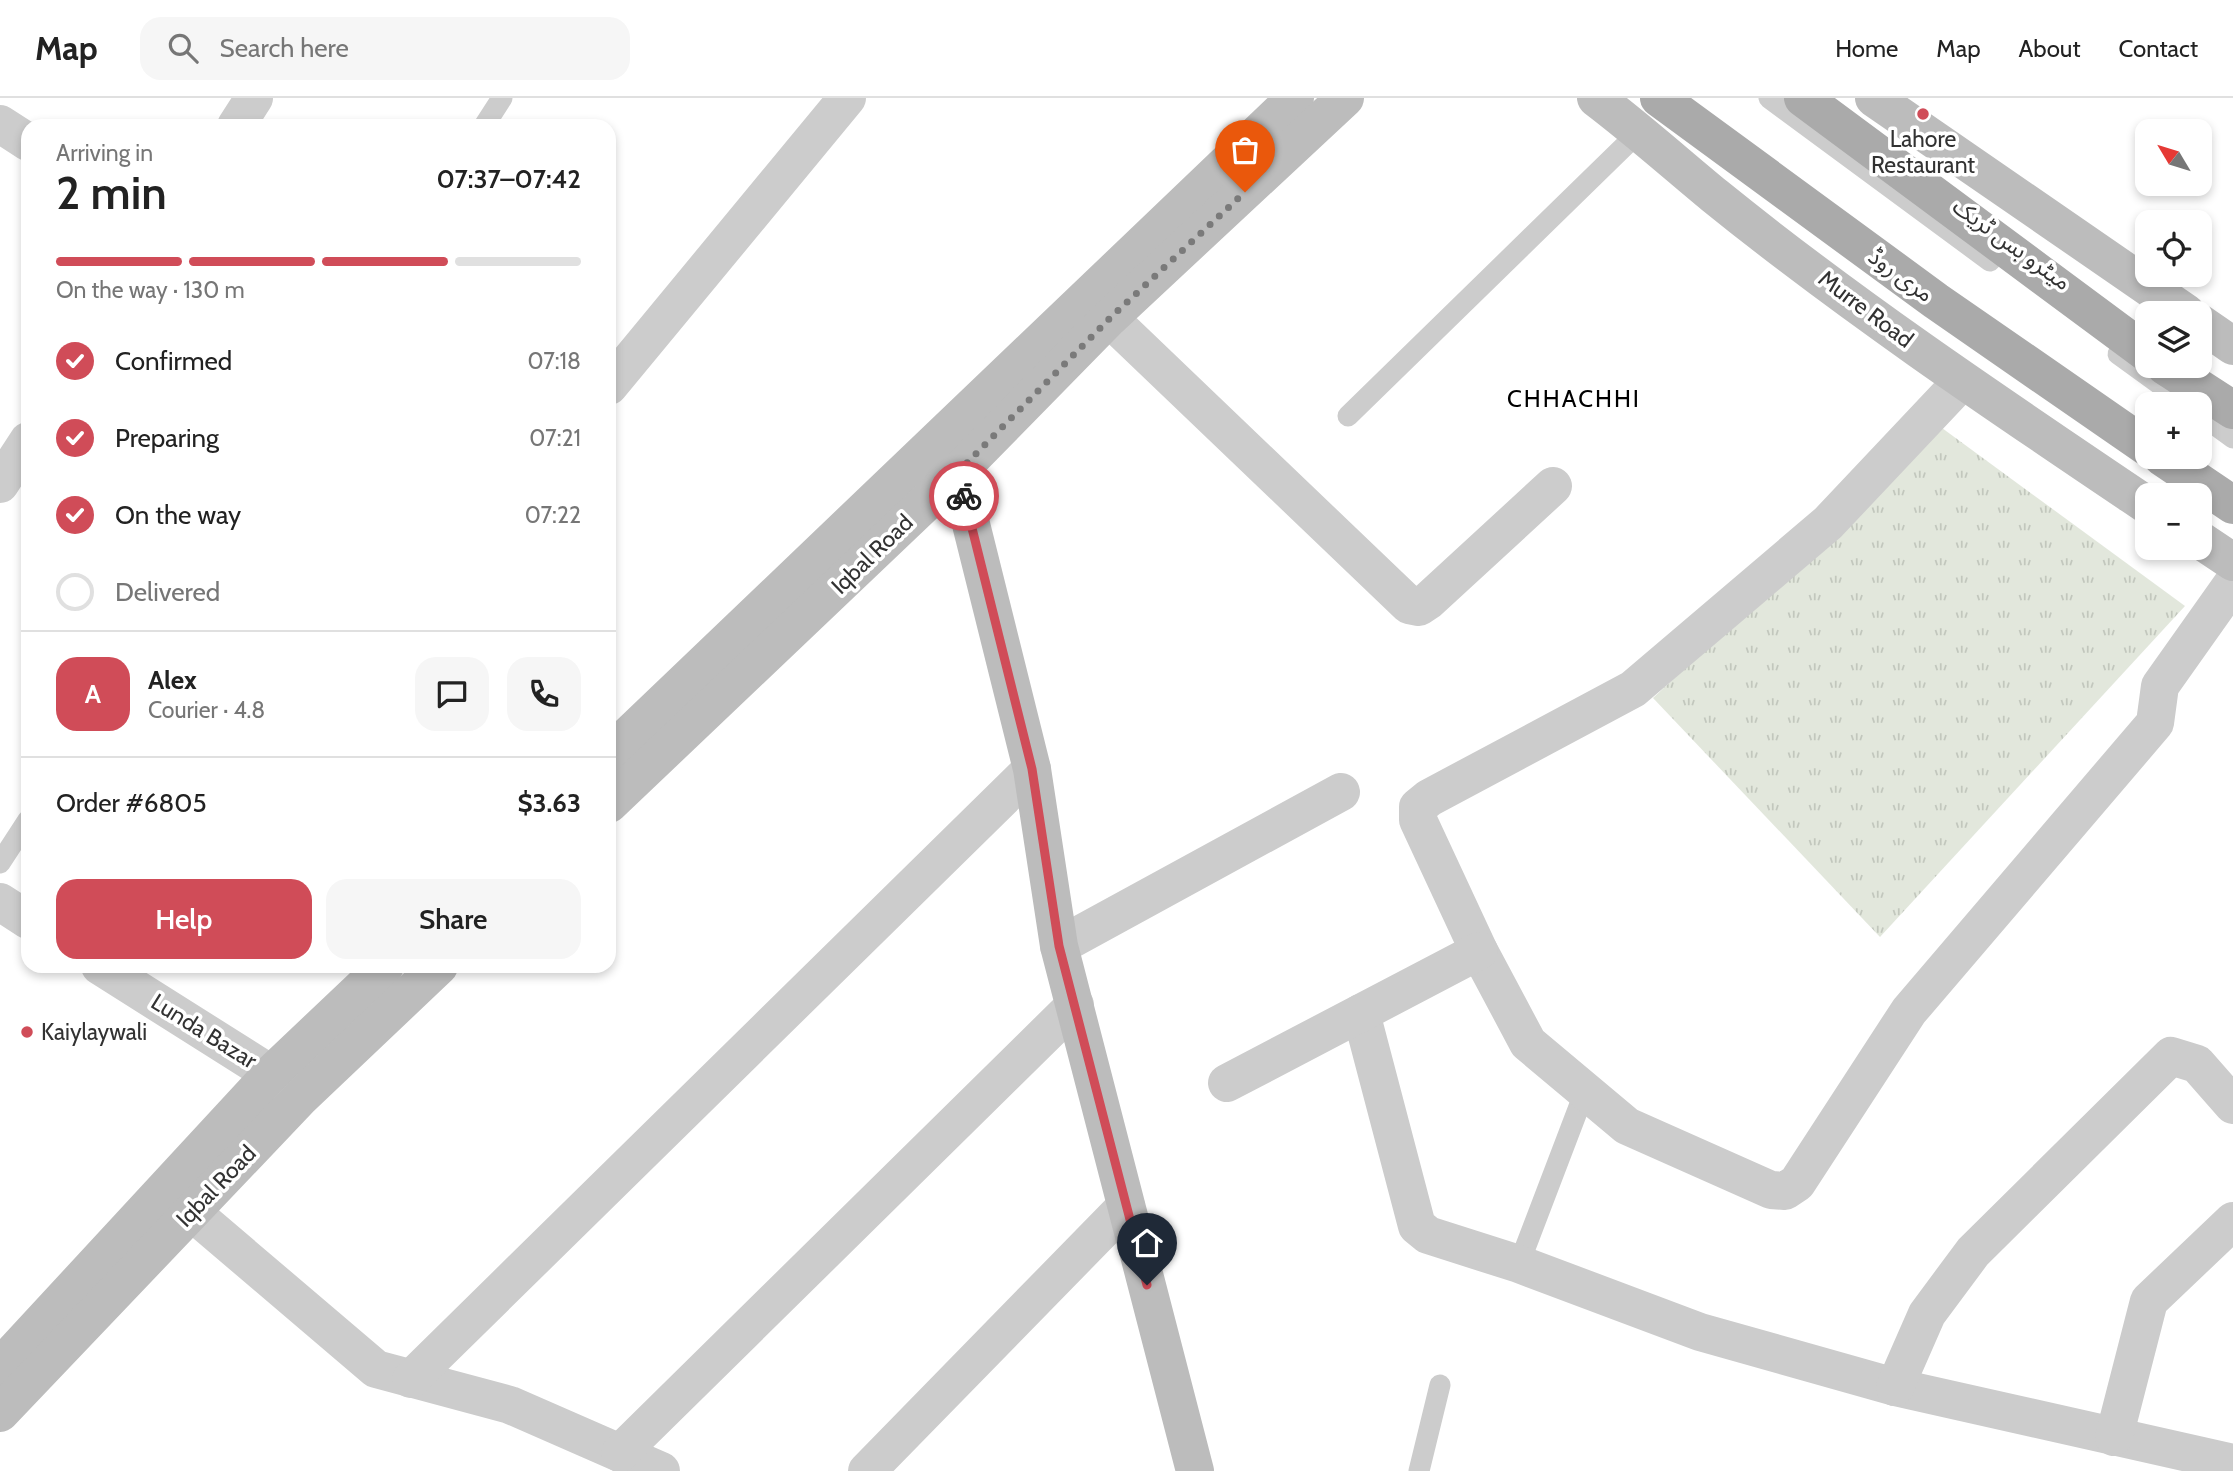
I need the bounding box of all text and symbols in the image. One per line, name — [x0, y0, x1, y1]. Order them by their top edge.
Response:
search box — [140, 17, 630, 80]
text: Map — [35, 28, 98, 68]
icon: search — [164, 29, 202, 67]
text: Search here — [220, 32, 349, 64]
text: Home — [1835, 34, 1898, 63]
text: Map — [1936, 34, 1981, 63]
text: About — [2019, 34, 2081, 63]
text: Contact — [2119, 34, 2198, 63]
marker: Lahore Restaurant — [1915, 106, 1931, 122]
north arrow — [2135, 119, 2212, 196]
map controls — [2135, 119, 2212, 560]
pin — [1215, 120, 1275, 192]
place label: Lahore Restaurant — [1871, 125, 1975, 179]
icon: bag — [1226, 131, 1264, 169]
text: Arriving in — [56, 139, 153, 167]
text: 07:37–07:42 — [436, 163, 581, 195]
text: 2 min — [56, 165, 167, 221]
street label: میٹرو بس ٹریک — [1948, 192, 2076, 296]
button: locate — [2135, 210, 2212, 287]
street label: مری روڈ — [1863, 242, 1939, 308]
street label: Murre Road — [1813, 264, 1919, 354]
text: On the way · 130 m — [56, 276, 245, 304]
button: layers — [2135, 301, 2212, 378]
icon: check — [56, 342, 94, 380]
text: Confirmed — [115, 345, 232, 377]
text: 07:18 — [527, 347, 581, 375]
district label: CHHACHHI — [1507, 384, 1641, 413]
button: + — [2135, 392, 2212, 469]
icon: check — [56, 419, 94, 457]
text: Preparing — [115, 422, 219, 454]
text: 07:21 — [529, 424, 581, 452]
courier — [929, 461, 999, 531]
icon: bike — [945, 477, 983, 515]
button: − — [2135, 483, 2212, 560]
icon: check — [56, 496, 94, 534]
text: On the way — [115, 499, 241, 531]
text: 07:22 — [525, 501, 581, 529]
street label: Iqbal Road — [825, 508, 919, 600]
text: Delivered — [115, 576, 220, 608]
button: chat — [415, 657, 489, 731]
button: phone — [507, 657, 581, 731]
text: Alex — [148, 664, 197, 696]
text: A — [85, 678, 101, 710]
text: Courier · 4.8 — [148, 696, 265, 724]
text: Order #6805 — [56, 787, 207, 819]
text: $3.63 — [518, 787, 581, 819]
button: Help — [56, 879, 312, 959]
button: Share — [326, 879, 581, 959]
street label: Lunda Bazar — [146, 988, 263, 1075]
place label: Kaiylaywali — [41, 1018, 147, 1046]
marker: Kaiylaywali — [19, 1024, 35, 1040]
street label: Iqbal Road — [170, 1139, 262, 1233]
pin — [1117, 1213, 1177, 1285]
icon: home — [1128, 1224, 1166, 1262]

